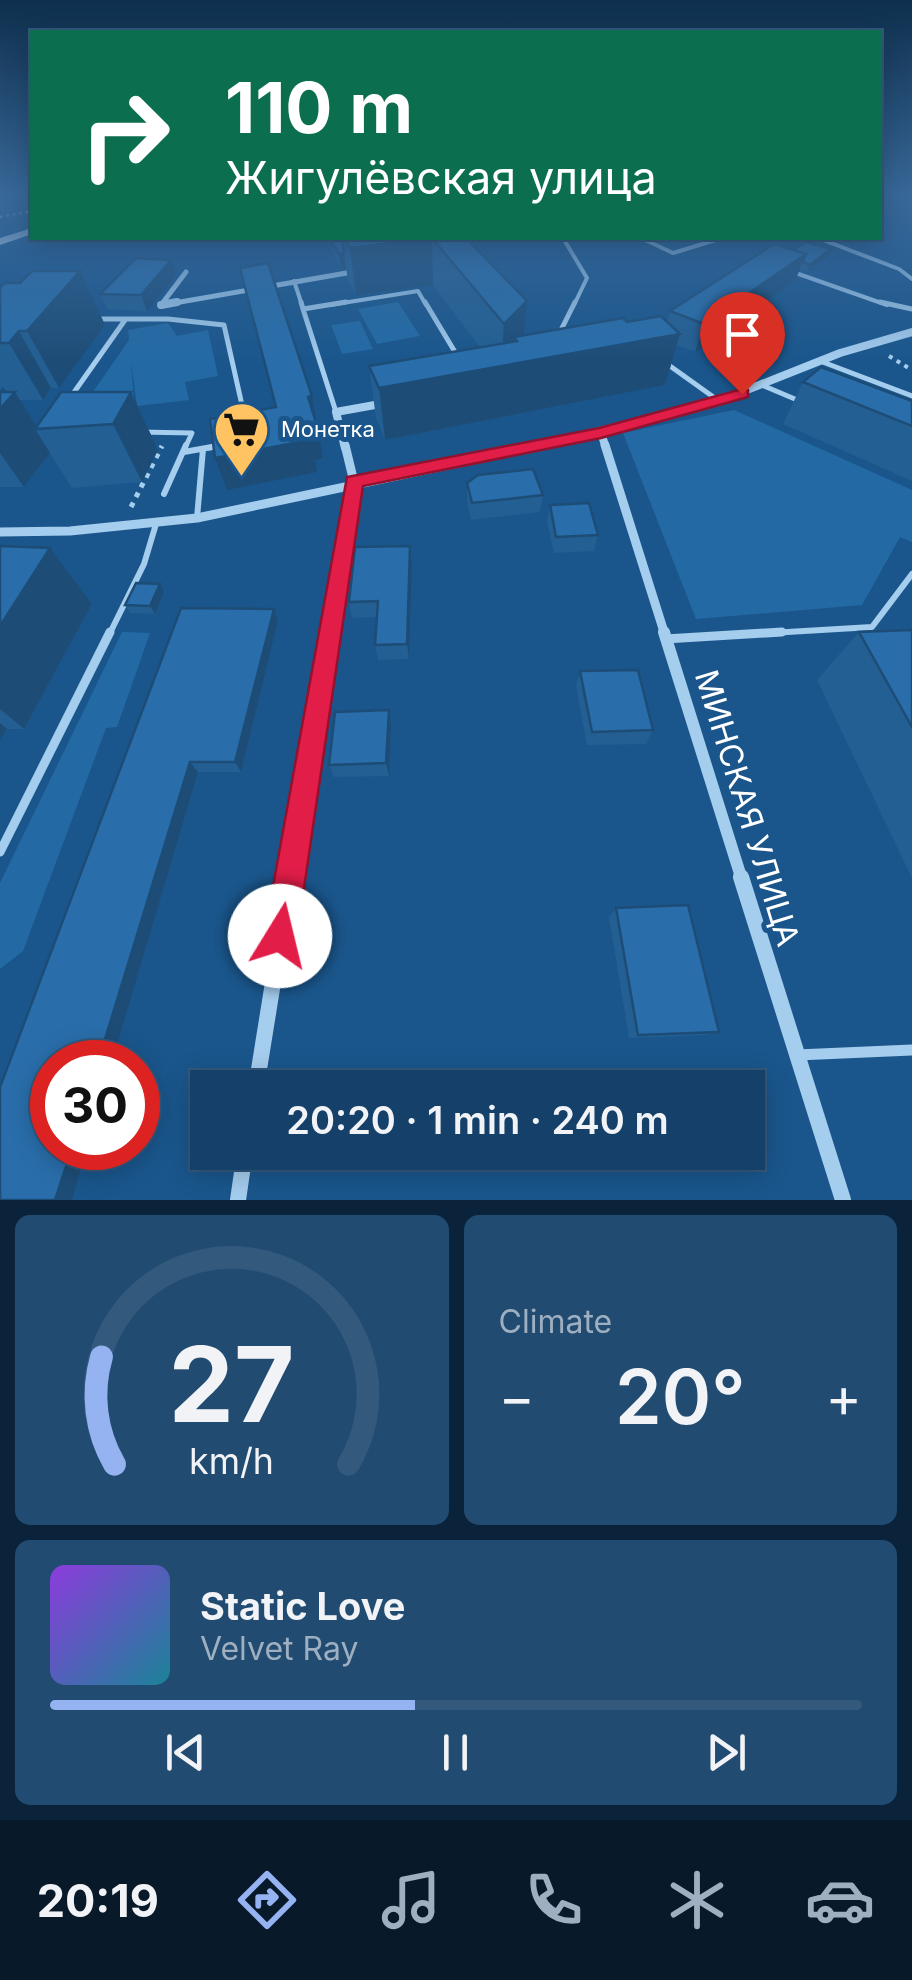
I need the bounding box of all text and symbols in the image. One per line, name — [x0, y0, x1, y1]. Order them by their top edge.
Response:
text: 110 m — [225, 65, 413, 150]
icon: right — [60, 70, 190, 200]
text: Жигулёвская улица — [225, 150, 657, 205]
pin — [700, 292, 785, 395]
icon: arrive — [715, 307, 770, 362]
supermarket icon: Монетка — [212, 399, 272, 478]
place label: Монетка — [281, 416, 375, 442]
street label: МИНСКАЯ УЛИЦА — [687, 665, 808, 951]
position arrow — [228, 884, 332, 988]
speed limit sign: 30 — [30, 1040, 160, 1170]
text: 20:20 · 1 min · 240 m — [286, 1097, 669, 1143]
text: Climate — [499, 1302, 612, 1341]
text: 27 — [169, 1321, 295, 1447]
text: 20° — [615, 1351, 746, 1442]
text: − — [499, 1364, 535, 1430]
text: + — [826, 1364, 862, 1430]
text: km/h — [189, 1439, 274, 1483]
text: Static Love — [200, 1583, 405, 1629]
text: Velvet Ray — [200, 1629, 358, 1668]
icon: previous — [158, 1725, 213, 1780]
icon: pause — [428, 1725, 483, 1780]
icon: next — [699, 1725, 754, 1780]
icon: directions — [232, 1865, 302, 1935]
icon: music — [376, 1865, 446, 1935]
icon: phone — [519, 1865, 589, 1935]
icon: climate — [662, 1865, 732, 1935]
icon: car — [805, 1865, 875, 1935]
text: 20:19 — [37, 1873, 159, 1928]

